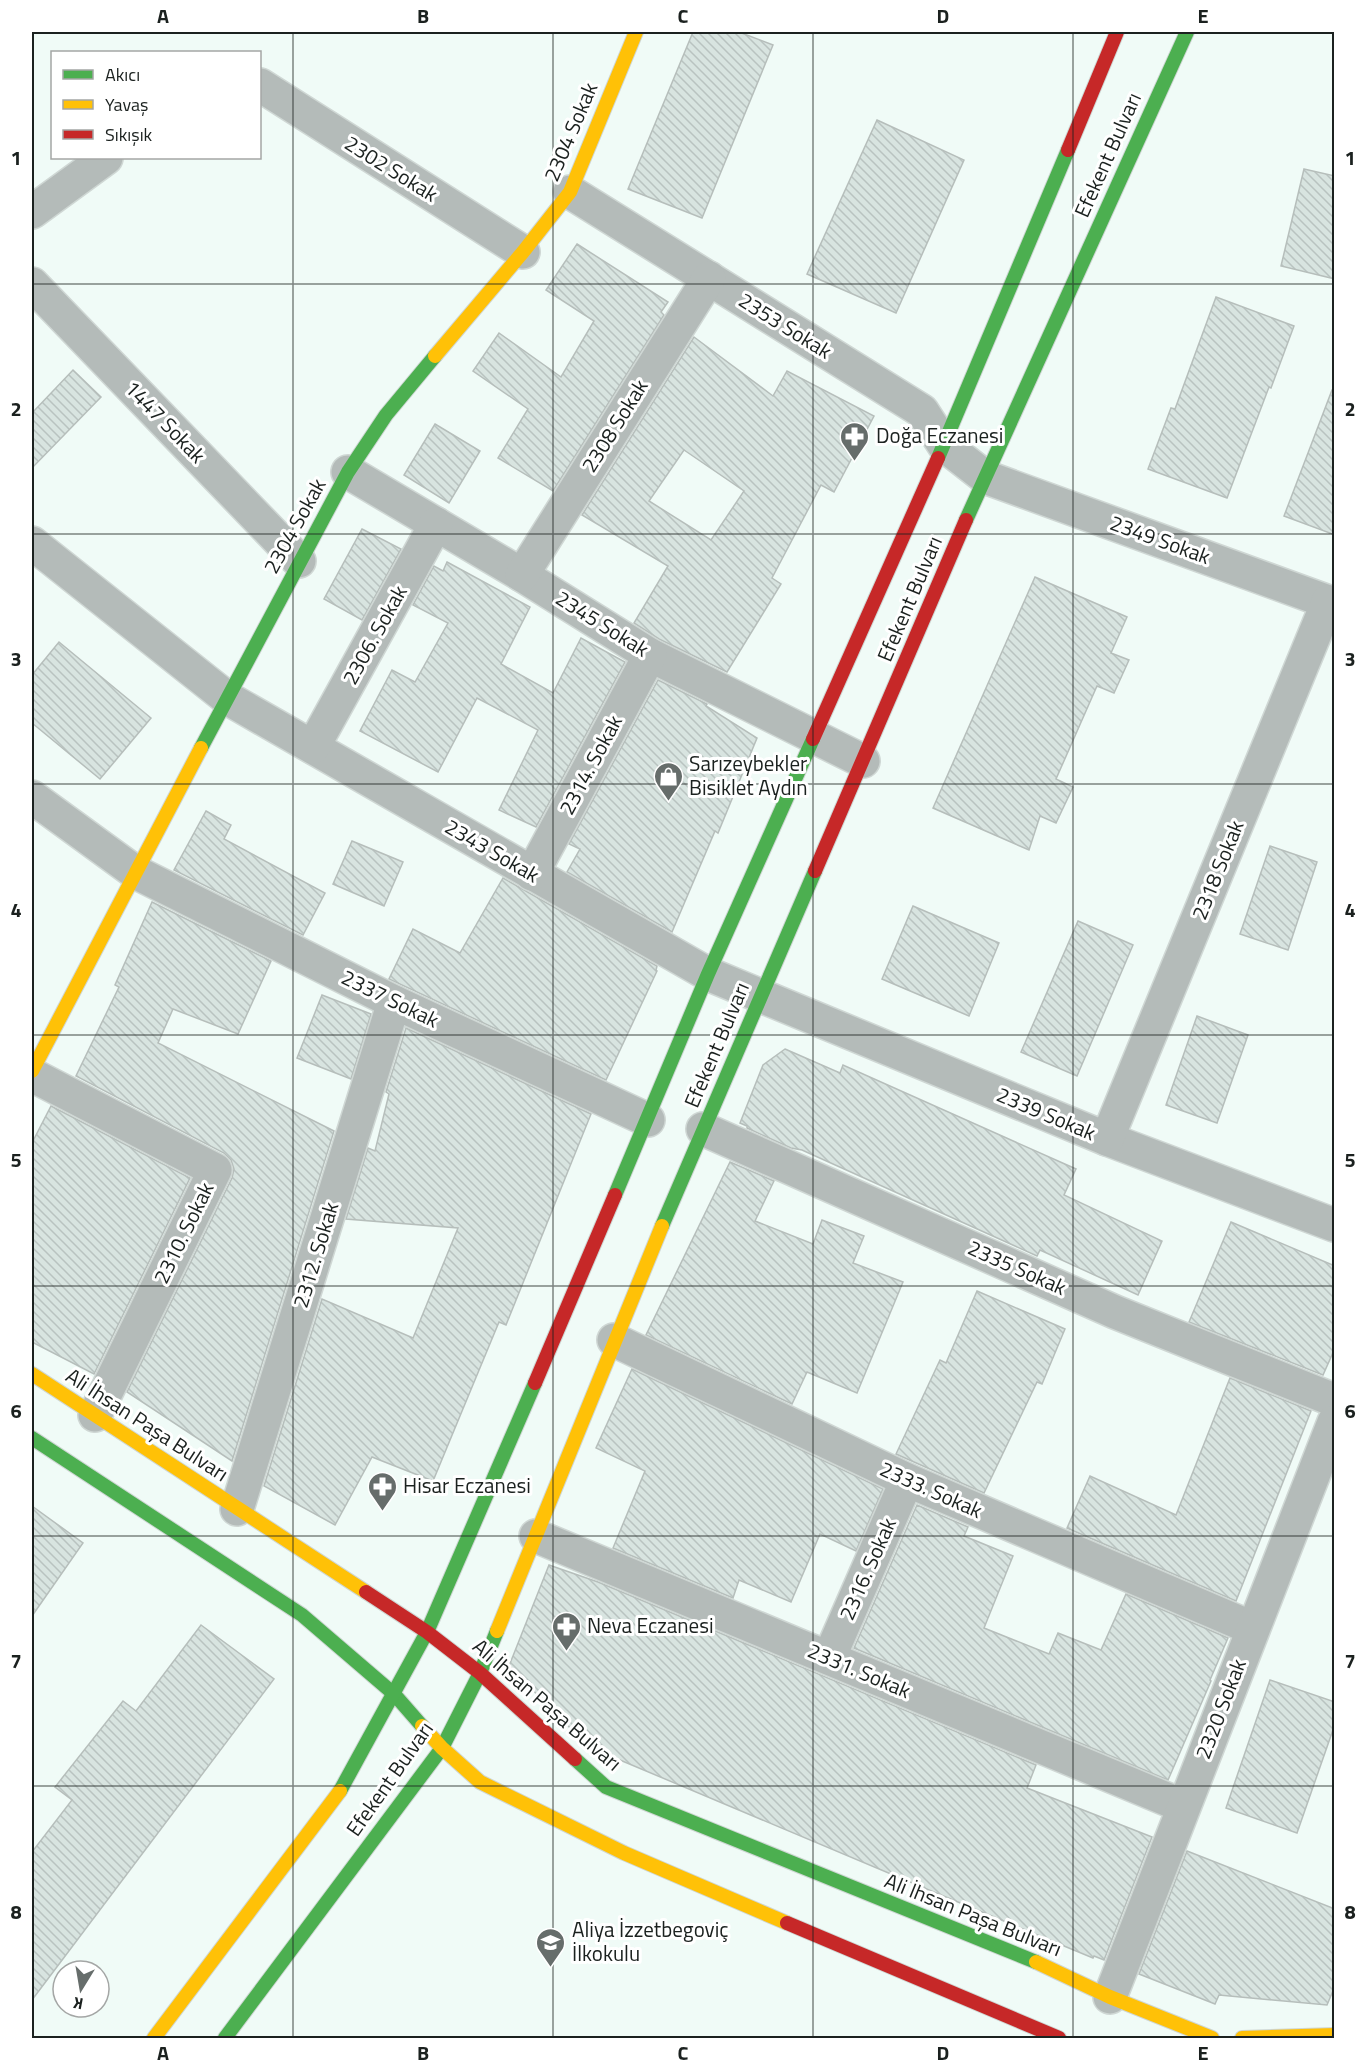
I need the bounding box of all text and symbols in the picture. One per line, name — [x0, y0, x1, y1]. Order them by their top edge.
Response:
text: A — [157, 0, 169, 31]
text: B — [417, 0, 429, 31]
text: C — [678, 0, 689, 31]
text: D — [937, 0, 949, 31]
text: E — [1197, 0, 1209, 31]
legend — [51, 51, 261, 159]
text: Akıcı — [105, 61, 140, 88]
street label: 2304 Sokak — [535, 77, 605, 186]
street label: Efekent Bulvarı — [1065, 87, 1149, 222]
text: Yavaş — [105, 91, 148, 118]
text: Sıkışık — [105, 121, 153, 148]
street label: 2302 Sokak — [339, 127, 444, 209]
text: 1 — [10, 142, 22, 173]
text: 1 — [1344, 142, 1356, 173]
street label: 2353 Sokak — [733, 284, 838, 366]
street label: 1447 Sokak — [118, 373, 214, 470]
street label: 2308 Sokak — [573, 373, 655, 478]
text: 2 — [10, 393, 22, 424]
text: 2 — [1344, 393, 1356, 424]
place label: Doğa Eczanesi — [876, 419, 1003, 451]
pharmacy icon: Doğa Eczanesi — [839, 420, 871, 462]
street label: 2304 Sokak — [255, 472, 334, 579]
street label: 2349 Sokak — [1106, 506, 1215, 572]
street label: Efekent Bulvarı — [868, 531, 950, 666]
street label: 2306. Sokak — [334, 579, 415, 690]
street label: 2345 Sokak — [550, 582, 655, 664]
text: 3 — [10, 643, 22, 674]
text: 3 — [1344, 643, 1356, 674]
street label: 2314. Sokak — [550, 709, 630, 820]
place label: Sarızeybekler Bisiklet Aydın — [689, 747, 807, 803]
shop icon: Sarızeybekler Bisiklet Aydın — [652, 760, 684, 802]
street label: 2343 Sokak — [439, 810, 546, 890]
street label: 2318 Sokak — [1183, 815, 1252, 924]
text: 4 — [10, 894, 22, 925]
text: 4 — [1344, 894, 1356, 925]
street label: 2337 Sokak — [336, 961, 445, 1035]
street label: Efekent Bulvarı — [675, 977, 757, 1112]
street label: 2339 Sokak — [992, 1078, 1101, 1148]
text: 5 — [10, 1144, 22, 1175]
text: 5 — [1344, 1144, 1356, 1175]
street label: 2310. Sokak — [145, 1176, 221, 1289]
street label: 2312. Sokak — [284, 1198, 346, 1312]
street label: 2335 Sokak — [963, 1231, 1072, 1303]
street label: Ali İhsan Paşa Bulvarı — [60, 1359, 235, 1489]
text: 6 — [10, 1395, 22, 1426]
text: 6 — [1344, 1395, 1356, 1426]
street label: 2333. Sokak — [875, 1452, 988, 1526]
place label: Hisar Eczanesi — [403, 1469, 531, 1501]
pharmacy icon: Hisar Eczanesi — [366, 1470, 398, 1512]
street label: 2316. Sokak — [830, 1512, 904, 1625]
place label: Neva Eczanesi — [587, 1609, 714, 1641]
pharmacy icon: Neva Eczanesi — [550, 1610, 582, 1652]
street label: Ali İhsan Paşa Bulvarı — [466, 1630, 629, 1778]
street label: 2331. Sokak — [803, 1634, 916, 1706]
text: 7 — [10, 1645, 22, 1676]
text: 7 — [1344, 1645, 1356, 1676]
street label: 2320 Sokak — [1186, 1654, 1254, 1763]
street label: Efekent Bulvarı — [338, 1714, 441, 1842]
street label: Ali İhsan Paşa Bulvarı — [880, 1864, 1067, 1964]
text: 8 — [10, 1896, 22, 1927]
text: 8 — [1344, 1896, 1356, 1927]
place label: Aliya İzzetbegoviç İlkokulu — [572, 1913, 728, 1969]
school or university icon: Aliya İzzetbegoviç İlkokulu — [535, 1926, 567, 1968]
north arrow — [51, 1959, 111, 2019]
text: K — [71, 1991, 85, 2016]
text: A — [157, 2037, 169, 2068]
text: B — [417, 2037, 429, 2068]
text: C — [678, 2037, 689, 2068]
text: D — [937, 2037, 949, 2068]
text: E — [1197, 2037, 1209, 2068]

